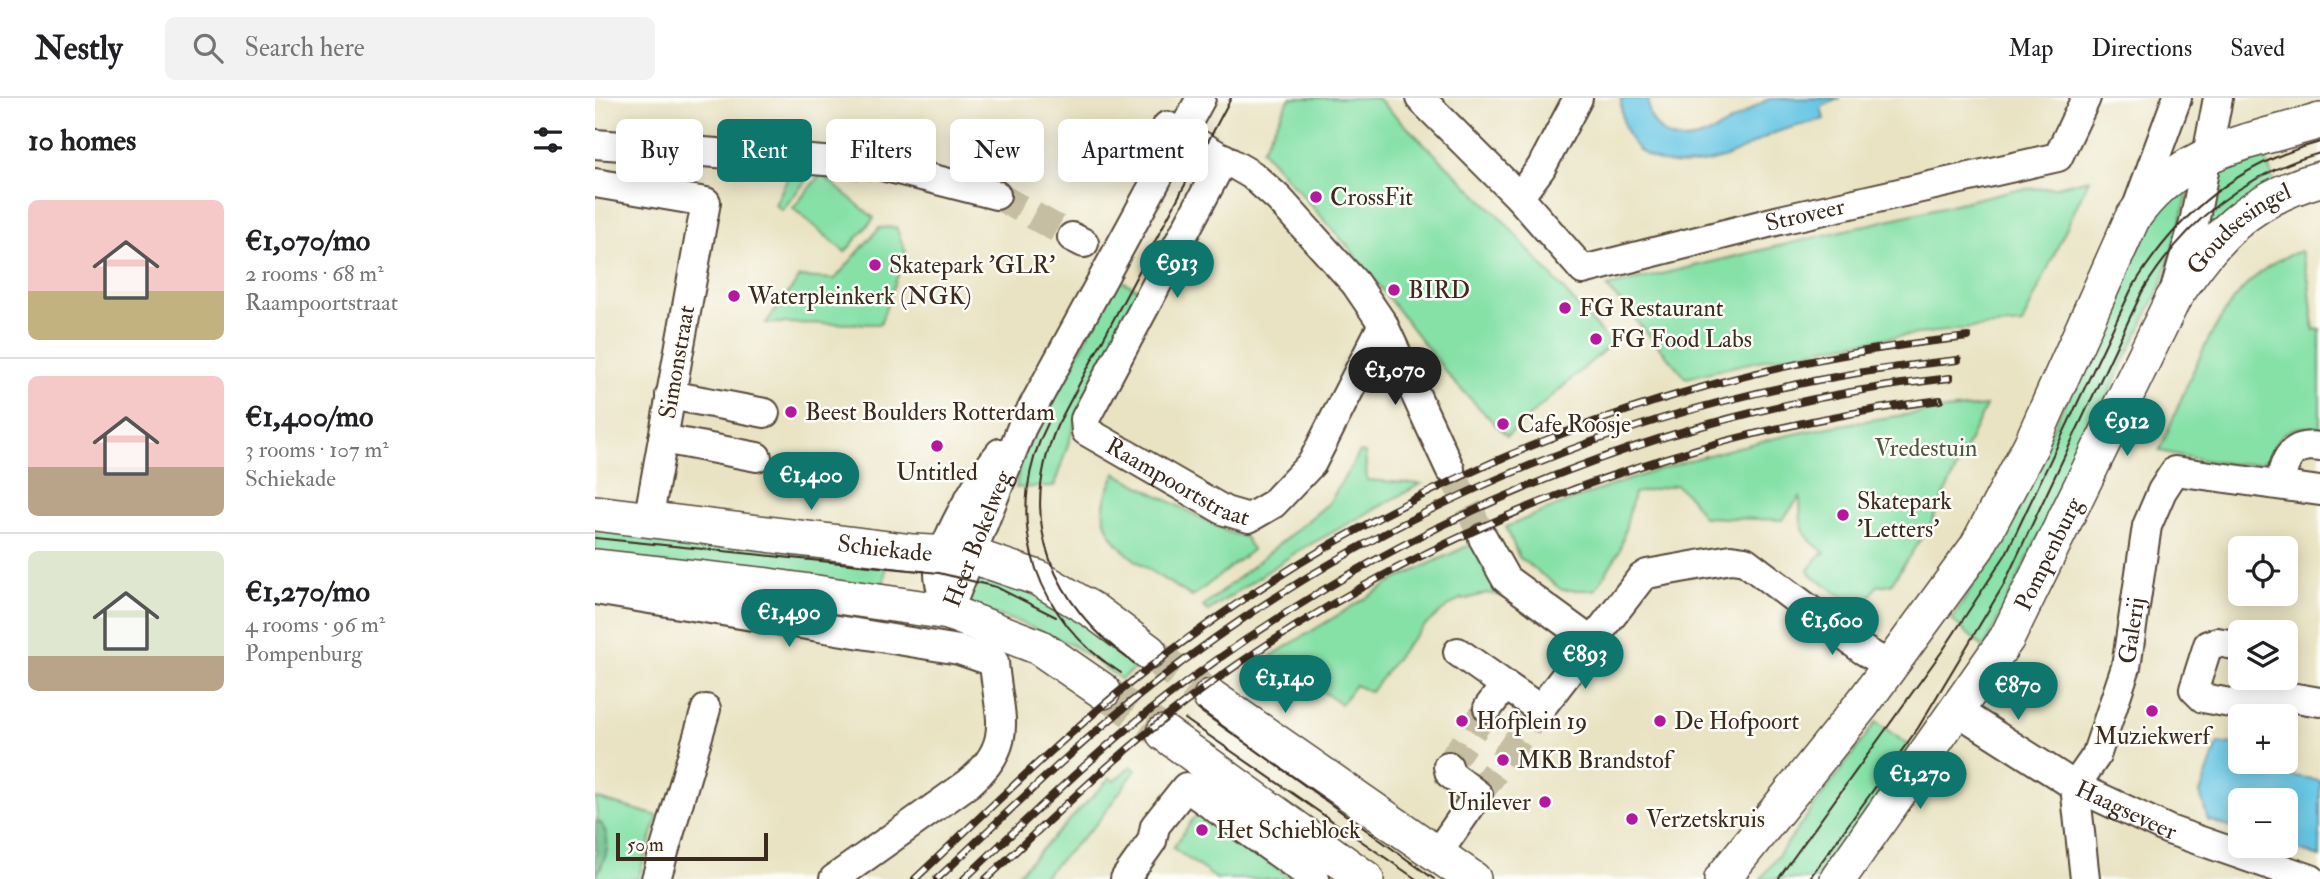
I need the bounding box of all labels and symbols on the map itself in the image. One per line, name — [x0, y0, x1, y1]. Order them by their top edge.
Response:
street label: Goudsesingel — [2180, 175, 2296, 281]
place label: CrossFit — [1330, 182, 1413, 213]
marker: CrossFit — [1308, 189, 1324, 205]
street label: Stroveer — [1762, 190, 1848, 239]
pin: €913 — [1136, 240, 1218, 300]
place label: Skatepark 'GLR' — [889, 250, 1055, 281]
marker: Skatepark 'GLR' — [867, 257, 883, 273]
place label: BIRD — [1408, 275, 1470, 306]
place label: Waterpleinkerk (NGK) — [747, 281, 972, 312]
marker: BIRD — [1386, 282, 1402, 298]
marker: Waterpleinkerk (NGK) — [726, 288, 742, 304]
place label: FG Restaurant — [1579, 293, 1724, 324]
marker: FG Restaurant — [1557, 300, 1573, 316]
street label: Simonstraat — [652, 303, 702, 421]
place label: FG Food Labs — [1610, 324, 1752, 355]
marker: FG Food Labs — [1588, 331, 1604, 347]
pin: €1,070 — [1338, 348, 1452, 407]
place label: Beest Boulders Rotterdam — [805, 397, 1055, 428]
pin: €912 — [2086, 398, 2168, 458]
marker: Beest Boulders Rotterdam — [783, 404, 799, 420]
place label: Cafe Roosje — [1517, 409, 1631, 440]
marker: Cafe Roosje — [1495, 416, 1511, 432]
street label: Raampoortstraat — [1100, 430, 1253, 533]
park label: Vredestuin — [1875, 433, 1977, 464]
marker: Untitled — [929, 438, 945, 454]
pin: €1,400 — [754, 452, 868, 512]
place label: Untitled — [896, 457, 978, 488]
street label: Heer Bokelweg — [936, 465, 1019, 611]
place label: Skatepark 'Letters' — [1857, 486, 1952, 545]
street label: Pompenburg — [2007, 491, 2090, 616]
marker: Skatepark 'Letters' — [1835, 507, 1851, 523]
street label: Schiekade — [836, 527, 933, 568]
pin: €1,490 — [732, 589, 846, 649]
street label: Galerij — [2111, 595, 2152, 666]
pin: €1,600 — [1775, 598, 1889, 657]
pin: €893 — [1544, 632, 1626, 691]
pin: €1,140 — [1228, 656, 1342, 715]
pin: €870 — [1977, 662, 2059, 722]
marker: Muziekwerf — [2144, 703, 2160, 719]
place label: Hofplein 19 — [1476, 706, 1587, 737]
place label: De Hofpoort — [1674, 706, 1799, 737]
marker: Hofplein 19 — [1454, 713, 1470, 729]
marker: De Hofpoort — [1652, 713, 1668, 729]
place label: Muziekwerf — [2094, 721, 2213, 752]
place label: MKB Brandstof — [1517, 745, 1675, 776]
marker: MKB Brandstof — [1495, 752, 1511, 768]
pin: €1,270 — [1863, 752, 1977, 811]
street label: Haagseveer — [2071, 773, 2181, 847]
place label: Unilever — [1448, 787, 1531, 818]
marker: Unilever — [1537, 794, 1553, 810]
place label: Verzetskruis — [1646, 804, 1765, 835]
marker: Verzetskruis — [1624, 811, 1640, 827]
place label: Het Schieblock — [1216, 815, 1361, 846]
marker: Het Schieblock — [1194, 822, 1210, 838]
scale bar — [616, 830, 768, 862]

